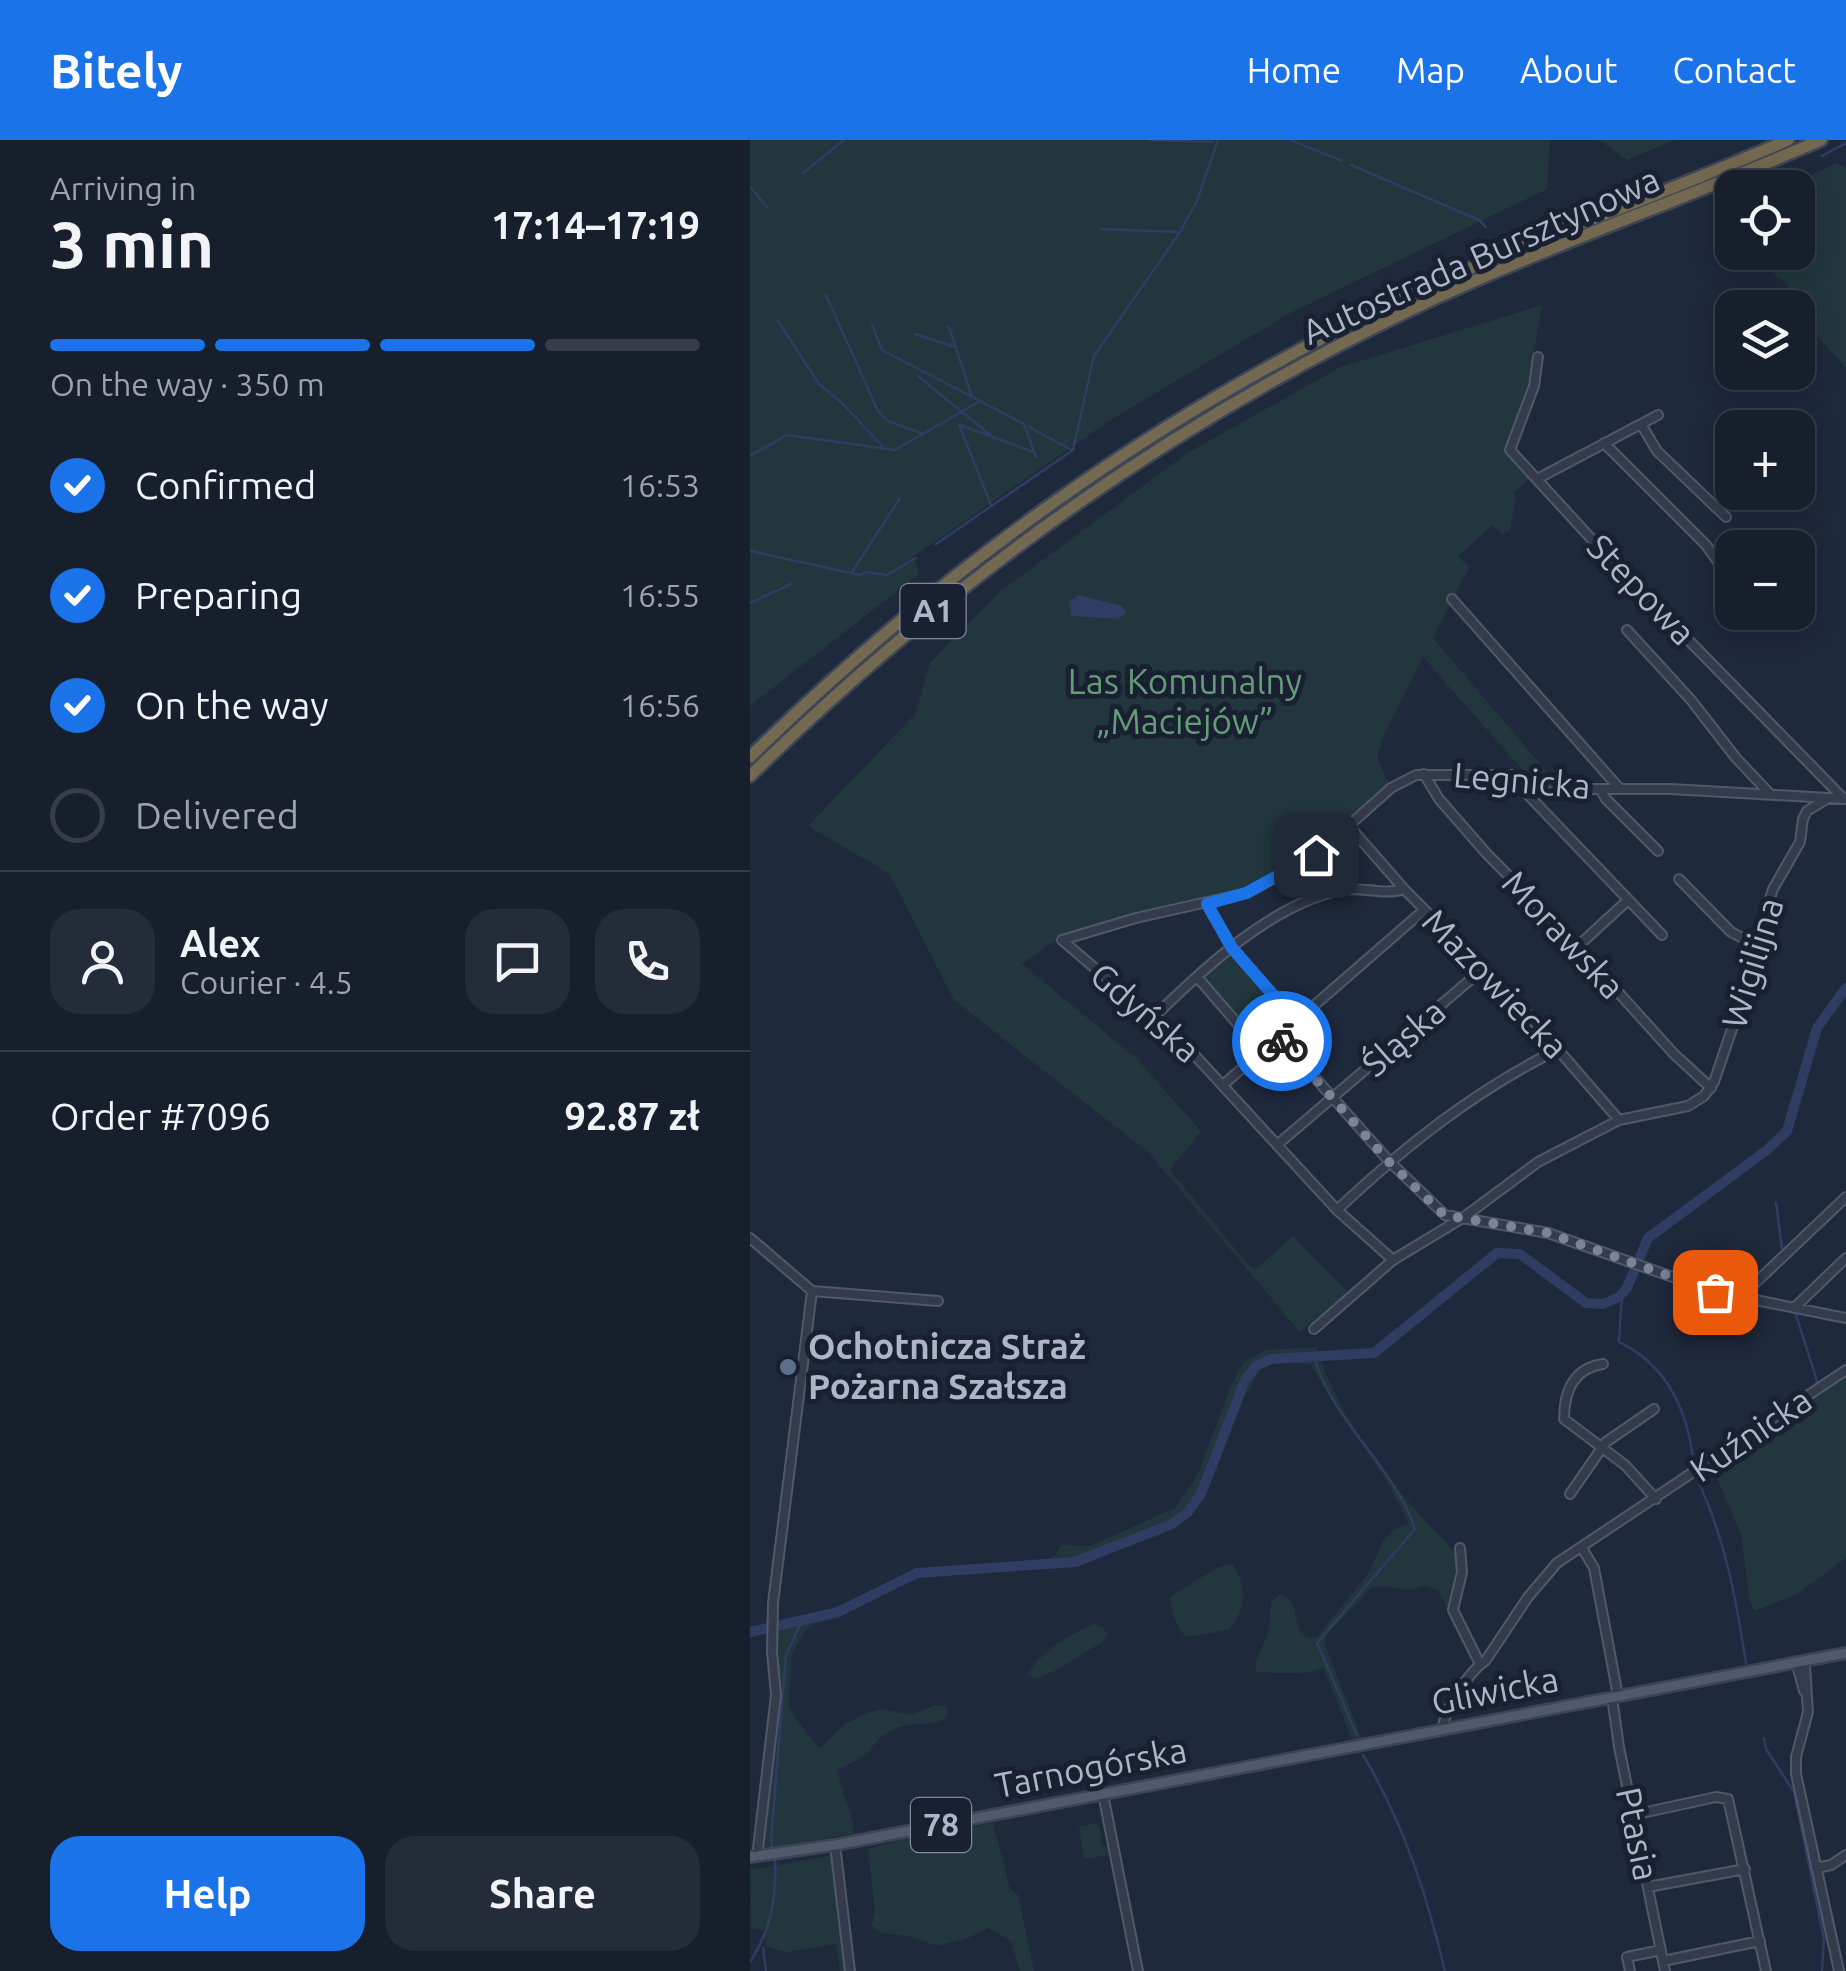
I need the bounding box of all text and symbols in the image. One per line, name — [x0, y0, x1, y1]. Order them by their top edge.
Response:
text: Bitely — [50, 43, 182, 97]
text: Home — [1247, 50, 1341, 90]
text: Map — [1396, 50, 1465, 90]
text: About — [1520, 50, 1617, 90]
text: Contact — [1672, 50, 1796, 90]
street label: Autostrada Bursztynowa — [1296, 158, 1665, 352]
text: Arriving in — [50, 170, 196, 206]
map controls — [1715, 170, 1815, 630]
button: locate — [1715, 170, 1815, 270]
text: 17:14–17:19 — [491, 204, 700, 246]
text: 3 min — [50, 207, 214, 280]
button: layers — [1715, 290, 1815, 390]
text: On the way · 350 m — [50, 366, 325, 402]
button: + — [1715, 410, 1815, 510]
icon: check — [50, 458, 105, 513]
text: Confirmed — [135, 464, 316, 506]
text: 16:53 — [620, 467, 700, 503]
street label: Stepowa — [1580, 526, 1704, 653]
button: − — [1715, 530, 1815, 630]
icon: check — [50, 568, 105, 623]
text: Preparing — [135, 574, 302, 616]
text: 16:55 — [620, 577, 700, 613]
road number: A1 — [900, 584, 966, 638]
park label: Las Komunalny „Maciejów” — [1068, 661, 1302, 741]
icon: check — [50, 678, 105, 733]
text: On the way — [135, 684, 328, 726]
text: 16:56 — [620, 687, 700, 723]
street label: Legnicka — [1452, 754, 1592, 806]
text: Delivered — [135, 794, 299, 836]
pin — [1274, 813, 1359, 898]
icon: home — [1289, 828, 1344, 883]
street label: Morawska — [1495, 862, 1633, 1006]
street label: Wigilijna — [1713, 893, 1791, 1033]
street label: Mazowiecka — [1415, 901, 1577, 1066]
button: person — [50, 909, 155, 1014]
button: chat — [465, 909, 570, 1014]
button: phone — [595, 909, 700, 1014]
text: Alex — [180, 922, 261, 964]
street label: Gdyńska — [1083, 954, 1208, 1070]
text: Courier · 4.5 — [180, 964, 353, 1000]
street label: Śląska — [1353, 990, 1453, 1084]
courier — [1232, 991, 1332, 1091]
icon: bike — [1255, 1014, 1310, 1069]
text: Order #7096 — [50, 1095, 271, 1137]
text: 92.87 zł — [564, 1095, 700, 1137]
pin — [1673, 1250, 1758, 1335]
icon: bag — [1688, 1265, 1743, 1320]
place label: Ochotnicza Straż Pożarna Szałsza — [808, 1326, 1086, 1406]
marker: Ochotnicza Straż Pożarna Szałsza — [777, 1356, 799, 1378]
street label: Kuźnicka — [1682, 1379, 1819, 1489]
street label: Gliwicka — [1428, 1658, 1562, 1722]
street label: Tarnogórska — [992, 1729, 1190, 1805]
street label: Ptasia — [1609, 1784, 1667, 1884]
road number: 78 — [911, 1798, 971, 1852]
button: Help — [50, 1836, 365, 1951]
button: Share — [385, 1836, 700, 1951]

